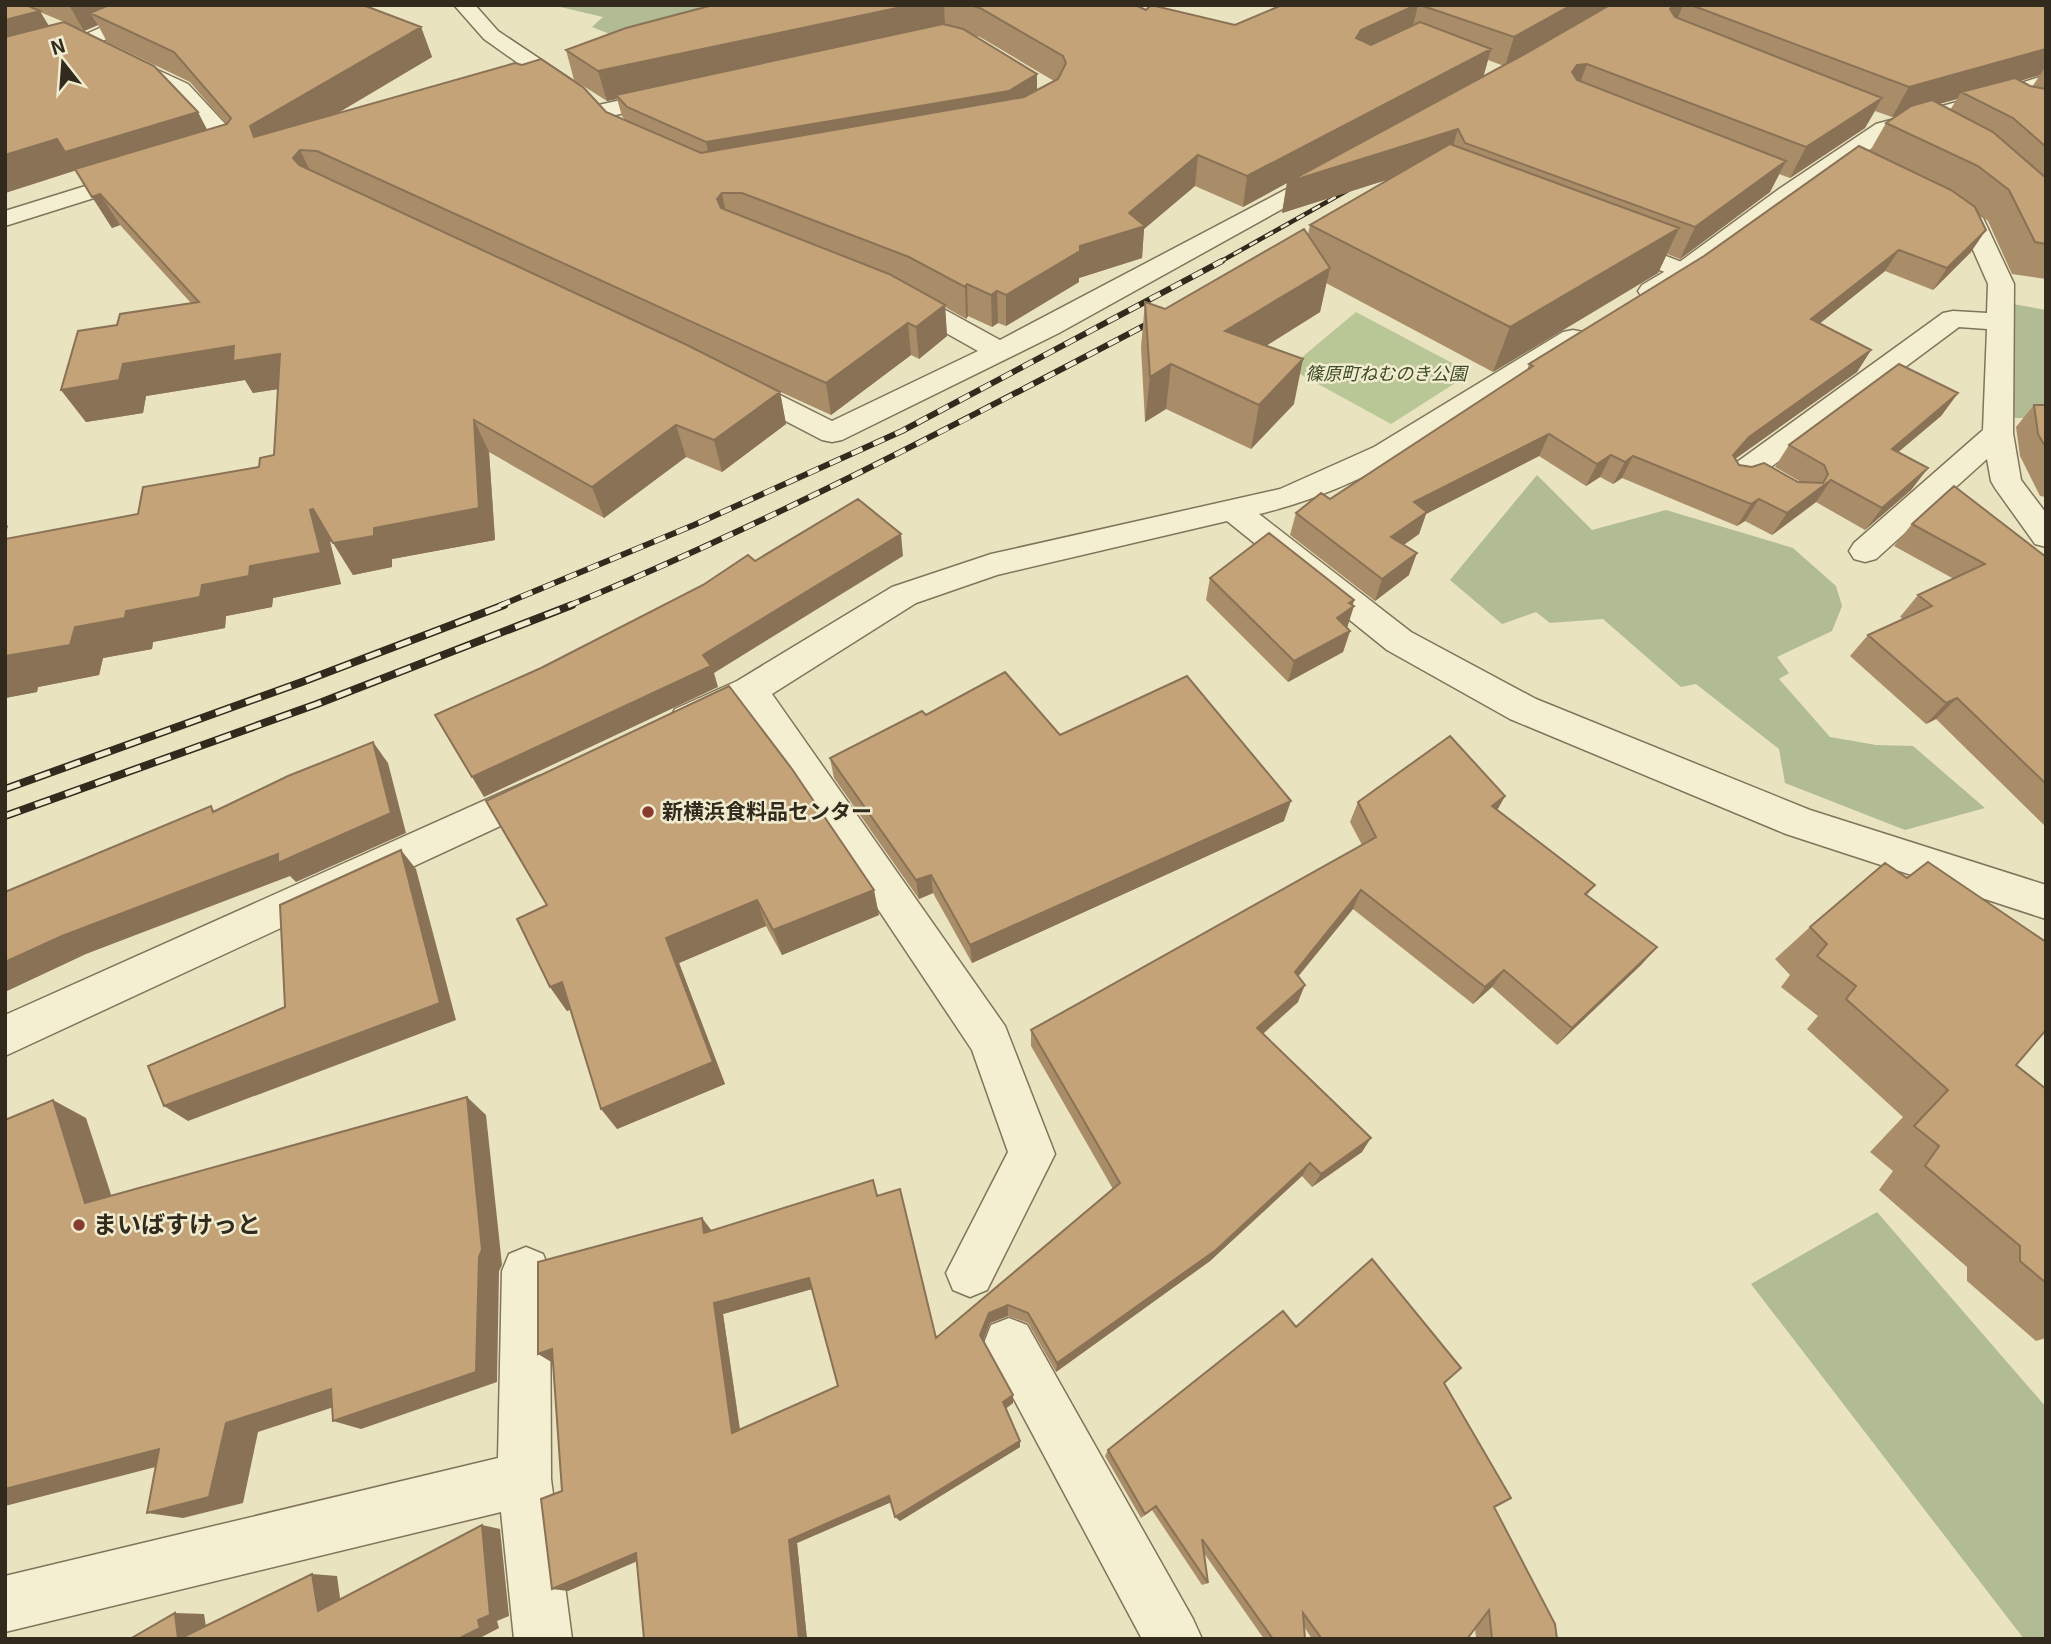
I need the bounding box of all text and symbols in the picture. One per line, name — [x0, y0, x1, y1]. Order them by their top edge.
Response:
north arrow — [28, 28, 98, 98]
text: N — [47, 30, 68, 60]
park label: 篠原町ねむのき公園 — [1305, 359, 1470, 385]
place label: 新横浜食料品センター — [662, 795, 872, 825]
marker: 新横浜食料品センター — [640, 804, 656, 820]
place label: まいばすけっと — [93, 1205, 261, 1240]
marker: まいばすけっと — [71, 1217, 87, 1233]

